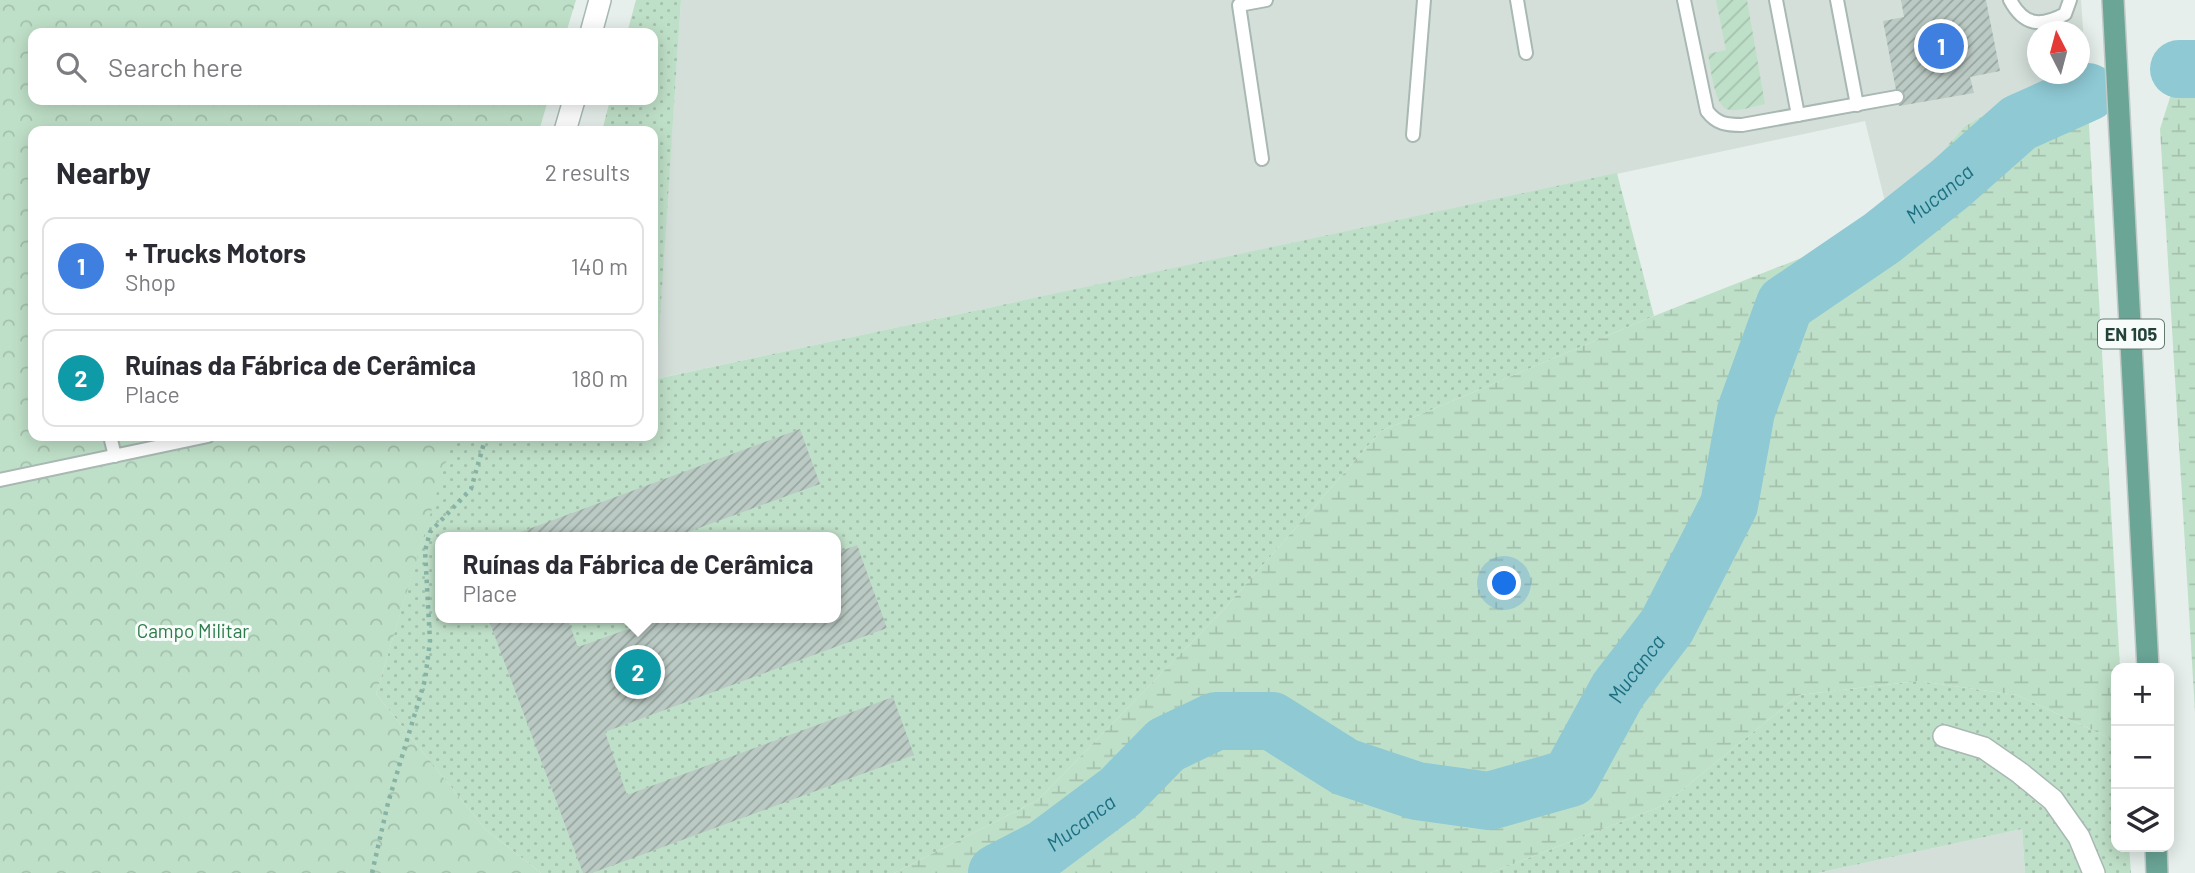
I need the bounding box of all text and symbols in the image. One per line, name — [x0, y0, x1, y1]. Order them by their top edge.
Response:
pin: 1 — [1918, 20, 1964, 72]
north arrow — [2027, 21, 2090, 84]
search box — [28, 28, 658, 105]
icon: search — [52, 48, 90, 86]
text: Search here — [108, 51, 243, 82]
text: Nearby — [56, 154, 151, 190]
text: 2 results — [545, 158, 630, 186]
water label: Mucanca — [1900, 158, 1977, 228]
text: + Trucks Motors — [125, 237, 306, 268]
text: 1 — [77, 252, 85, 280]
text: 140 m — [571, 252, 628, 280]
text: Shop — [125, 268, 176, 296]
road number: EN 105 — [2098, 320, 2164, 348]
text: Ruínas da Fábrica de Cerâmica — [125, 349, 476, 380]
text: 2 — [75, 364, 87, 392]
text: 180 m — [571, 364, 628, 392]
text: Place — [125, 380, 180, 408]
popup — [435, 532, 841, 623]
text: Ruínas da Fábrica de Cerâmica — [463, 548, 813, 579]
your location — [1487, 566, 1521, 600]
text: Place — [463, 579, 517, 607]
park label: Campo Militar — [137, 619, 249, 642]
water label: Mucanca — [1601, 629, 1669, 707]
pin: 2 — [615, 646, 661, 698]
map controls — [2111, 663, 2174, 852]
button: + — [2111, 663, 2174, 726]
button: − — [2111, 726, 2174, 789]
water label: Mucanca — [1041, 788, 1120, 856]
button: layers — [2111, 789, 2174, 852]

